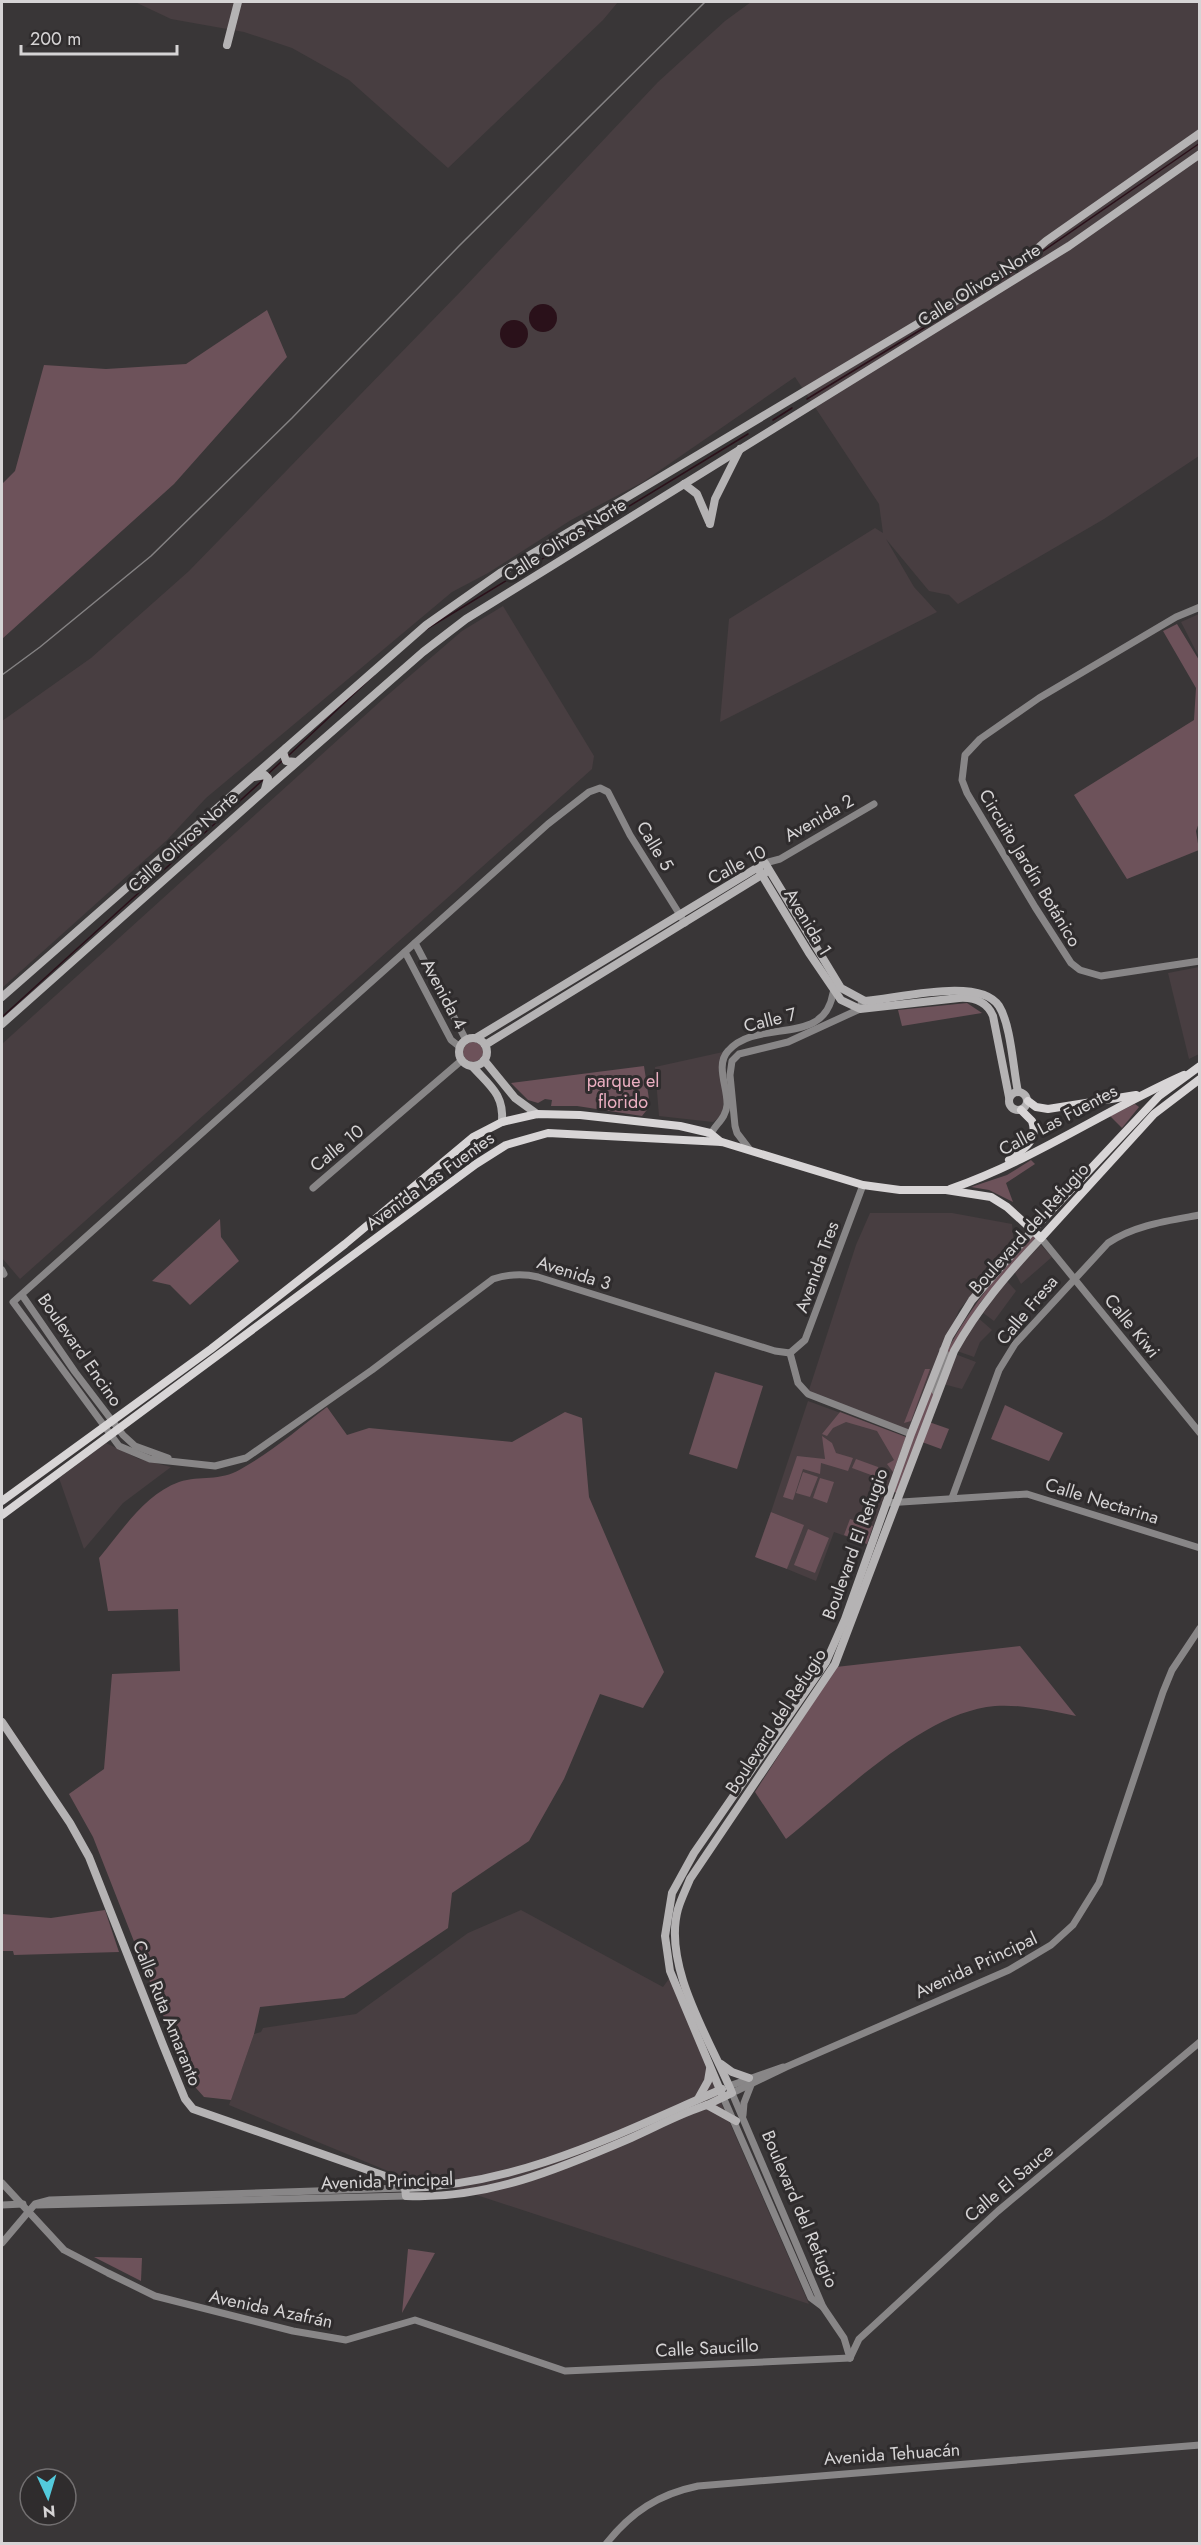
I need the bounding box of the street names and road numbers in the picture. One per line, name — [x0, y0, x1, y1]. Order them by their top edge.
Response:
street label: Calle Olivos Norte — [912, 237, 1046, 333]
street label: Calle Olivos Norte — [498, 492, 632, 588]
street label: Circuito Jardín Botánico — [973, 784, 1087, 952]
street label: Calle Olivos Norte — [122, 785, 244, 899]
street label: Avenida 2 — [779, 788, 859, 848]
street label: Calle 5 — [630, 816, 680, 876]
street label: Calle 10 — [703, 839, 771, 891]
street label: Avenida 1 — [778, 883, 838, 961]
street label: Avenida 4 — [414, 954, 474, 1034]
street label: Calle 7 — [741, 1001, 800, 1039]
street label: Calle Las Fuentes — [994, 1078, 1122, 1162]
street label: Calle 10 — [304, 1118, 370, 1178]
street label: Avenida Las Fuentes — [360, 1125, 500, 1237]
street label: Boulevard del Refugio — [963, 1157, 1095, 1299]
street label: Avenida Tres — [788, 1218, 846, 1316]
street label: Avenida 3 — [534, 1249, 614, 1297]
street label: Calle Fresa — [990, 1270, 1064, 1350]
street label: Boulevard Encino — [31, 1288, 129, 1412]
street label: Calle Kiwi — [1098, 1288, 1166, 1364]
street label: Boulevard El Refugio — [816, 1465, 894, 1623]
street label: Calle Nectarina — [1042, 1471, 1162, 1531]
street label: Boulevard del Refugio — [719, 1643, 833, 1799]
street label: Avenida Principal — [910, 1925, 1042, 2005]
street label: Calle Ruta Amaranto — [126, 1936, 208, 2090]
street label: Boulevard del Refugio — [755, 2126, 845, 2292]
street label: Calle El Sauce — [959, 2138, 1059, 2228]
street label: Avenida Principal — [320, 2166, 454, 2196]
street label: Avenida Azafrán — [207, 2283, 335, 2335]
street label: Calle Saucillo — [655, 2332, 759, 2364]
street label: Avenida Tehuacán — [823, 2436, 961, 2472]

